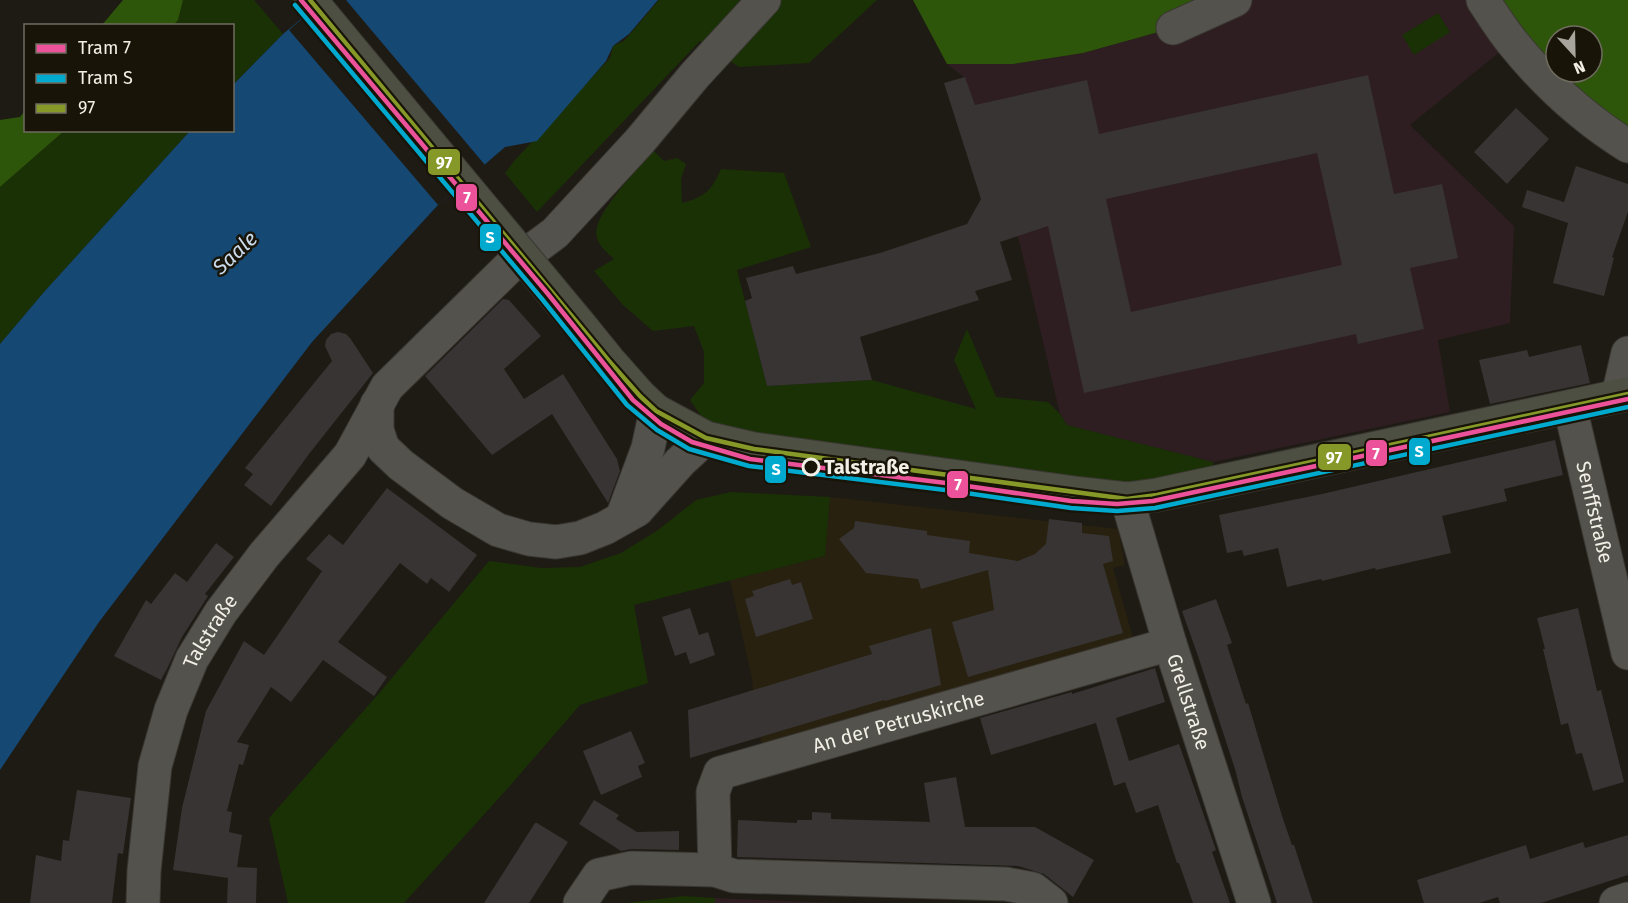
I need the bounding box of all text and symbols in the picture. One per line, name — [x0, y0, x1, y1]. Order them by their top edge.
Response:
legend — [24, 24, 234, 132]
north arrow — [1544, 24, 1604, 84]
text: Tram 7 — [78, 37, 131, 59]
text: N — [1571, 57, 1588, 78]
text: Tram S — [78, 67, 133, 89]
text: 97 — [78, 97, 95, 119]
line badge: 97 — [427, 148, 461, 176]
text: 97 — [436, 153, 453, 172]
line badge: 7 — [455, 183, 478, 212]
text: 7 — [463, 188, 471, 207]
line badge: S — [479, 223, 502, 252]
water label: Saale — [206, 226, 263, 281]
text: S — [485, 228, 495, 247]
line badge: S — [1408, 437, 1431, 466]
line badge: 7 — [1365, 439, 1388, 467]
text: S — [1414, 442, 1424, 461]
line badge: 97 — [1317, 443, 1352, 471]
text: 7 — [1372, 444, 1380, 463]
text: 97 — [1326, 448, 1343, 467]
line badge: S — [764, 455, 787, 484]
place label: Talstraße — [824, 455, 909, 479]
marker: Talstraße — [802, 458, 820, 476]
street label: Senffstraße — [1571, 459, 1618, 566]
text: S — [771, 460, 781, 479]
line badge: 7 — [946, 470, 969, 499]
text: 7 — [954, 475, 962, 494]
street label: Talstraße — [178, 589, 242, 672]
street label: Grellstraße — [1162, 651, 1216, 753]
street label: An der Petruskirche — [810, 686, 987, 758]

